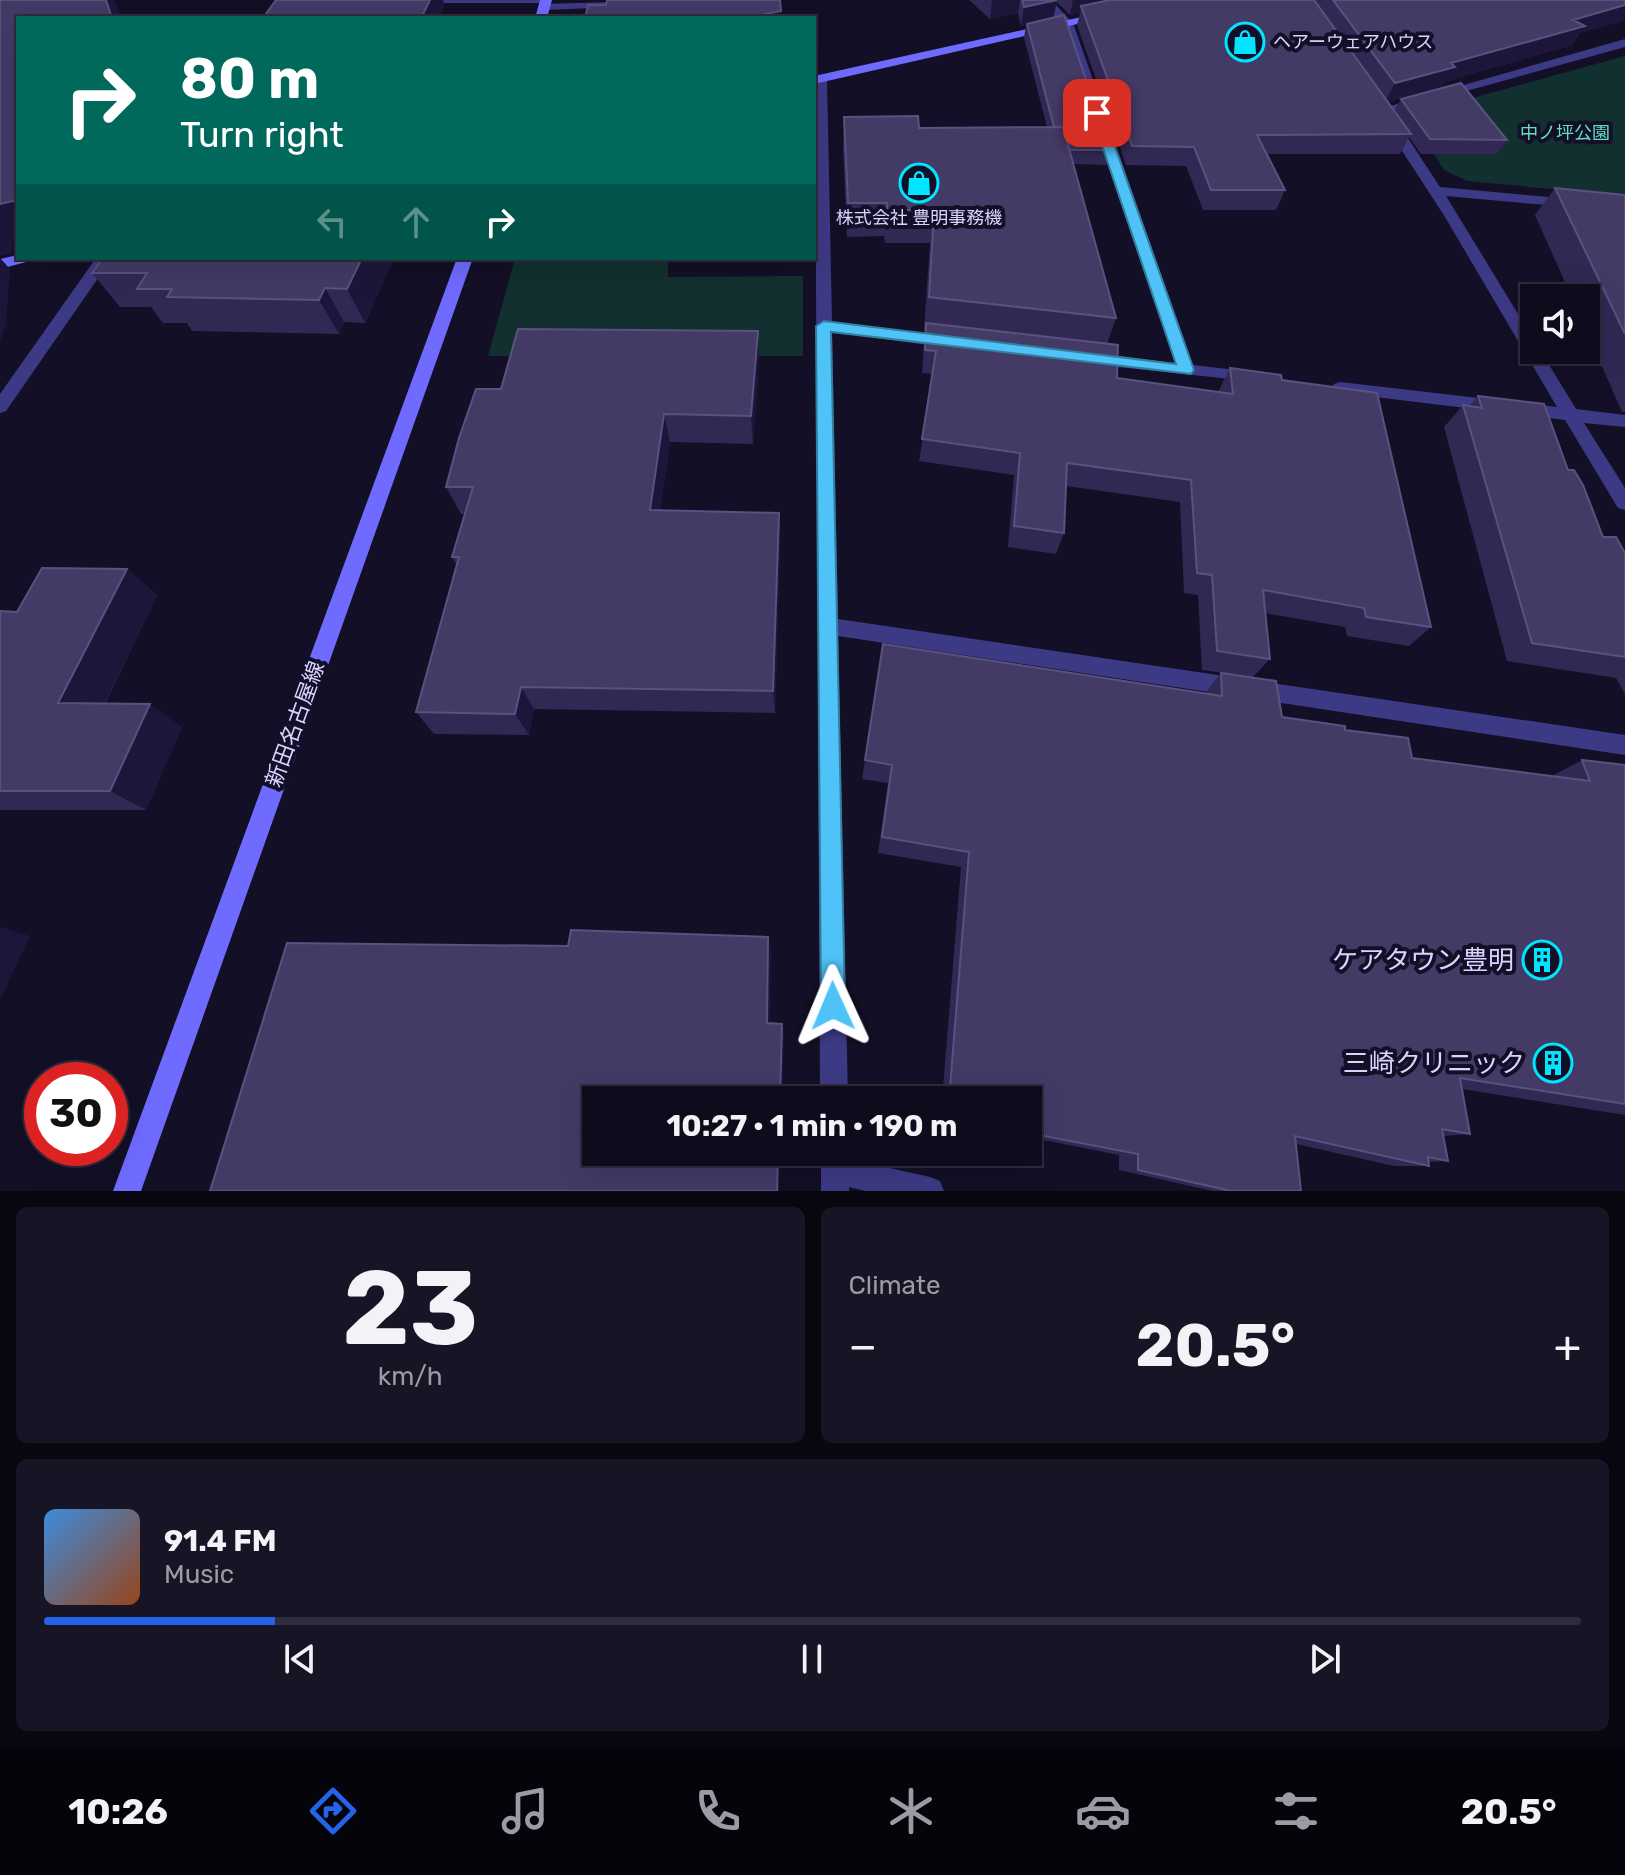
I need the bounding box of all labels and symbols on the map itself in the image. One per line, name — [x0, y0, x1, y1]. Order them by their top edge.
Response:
shop icon: ヘアーウェアハウス — [1224, 21, 1266, 63]
place label: ヘアーウェアハウス — [1273, 31, 1433, 53]
pin — [1063, 79, 1131, 147]
park label: 中ノ坪公園 — [1520, 122, 1610, 144]
shop icon: 株式会社 豊明事務機 — [898, 162, 940, 204]
place label: 株式会社 豊明事務機 — [836, 207, 1002, 229]
street label: 新田名古屋線 — [260, 657, 330, 791]
building icon: ケアタウン豊明 — [1521, 939, 1563, 981]
place label: ケアタウン豊明 — [1332, 945, 1514, 976]
position arrow — [791, 964, 875, 1048]
building icon: 三崎クリニック — [1532, 1042, 1574, 1084]
place label: 三崎クリニック — [1343, 1048, 1525, 1079]
speed limit sign: 30 — [24, 1062, 128, 1166]

